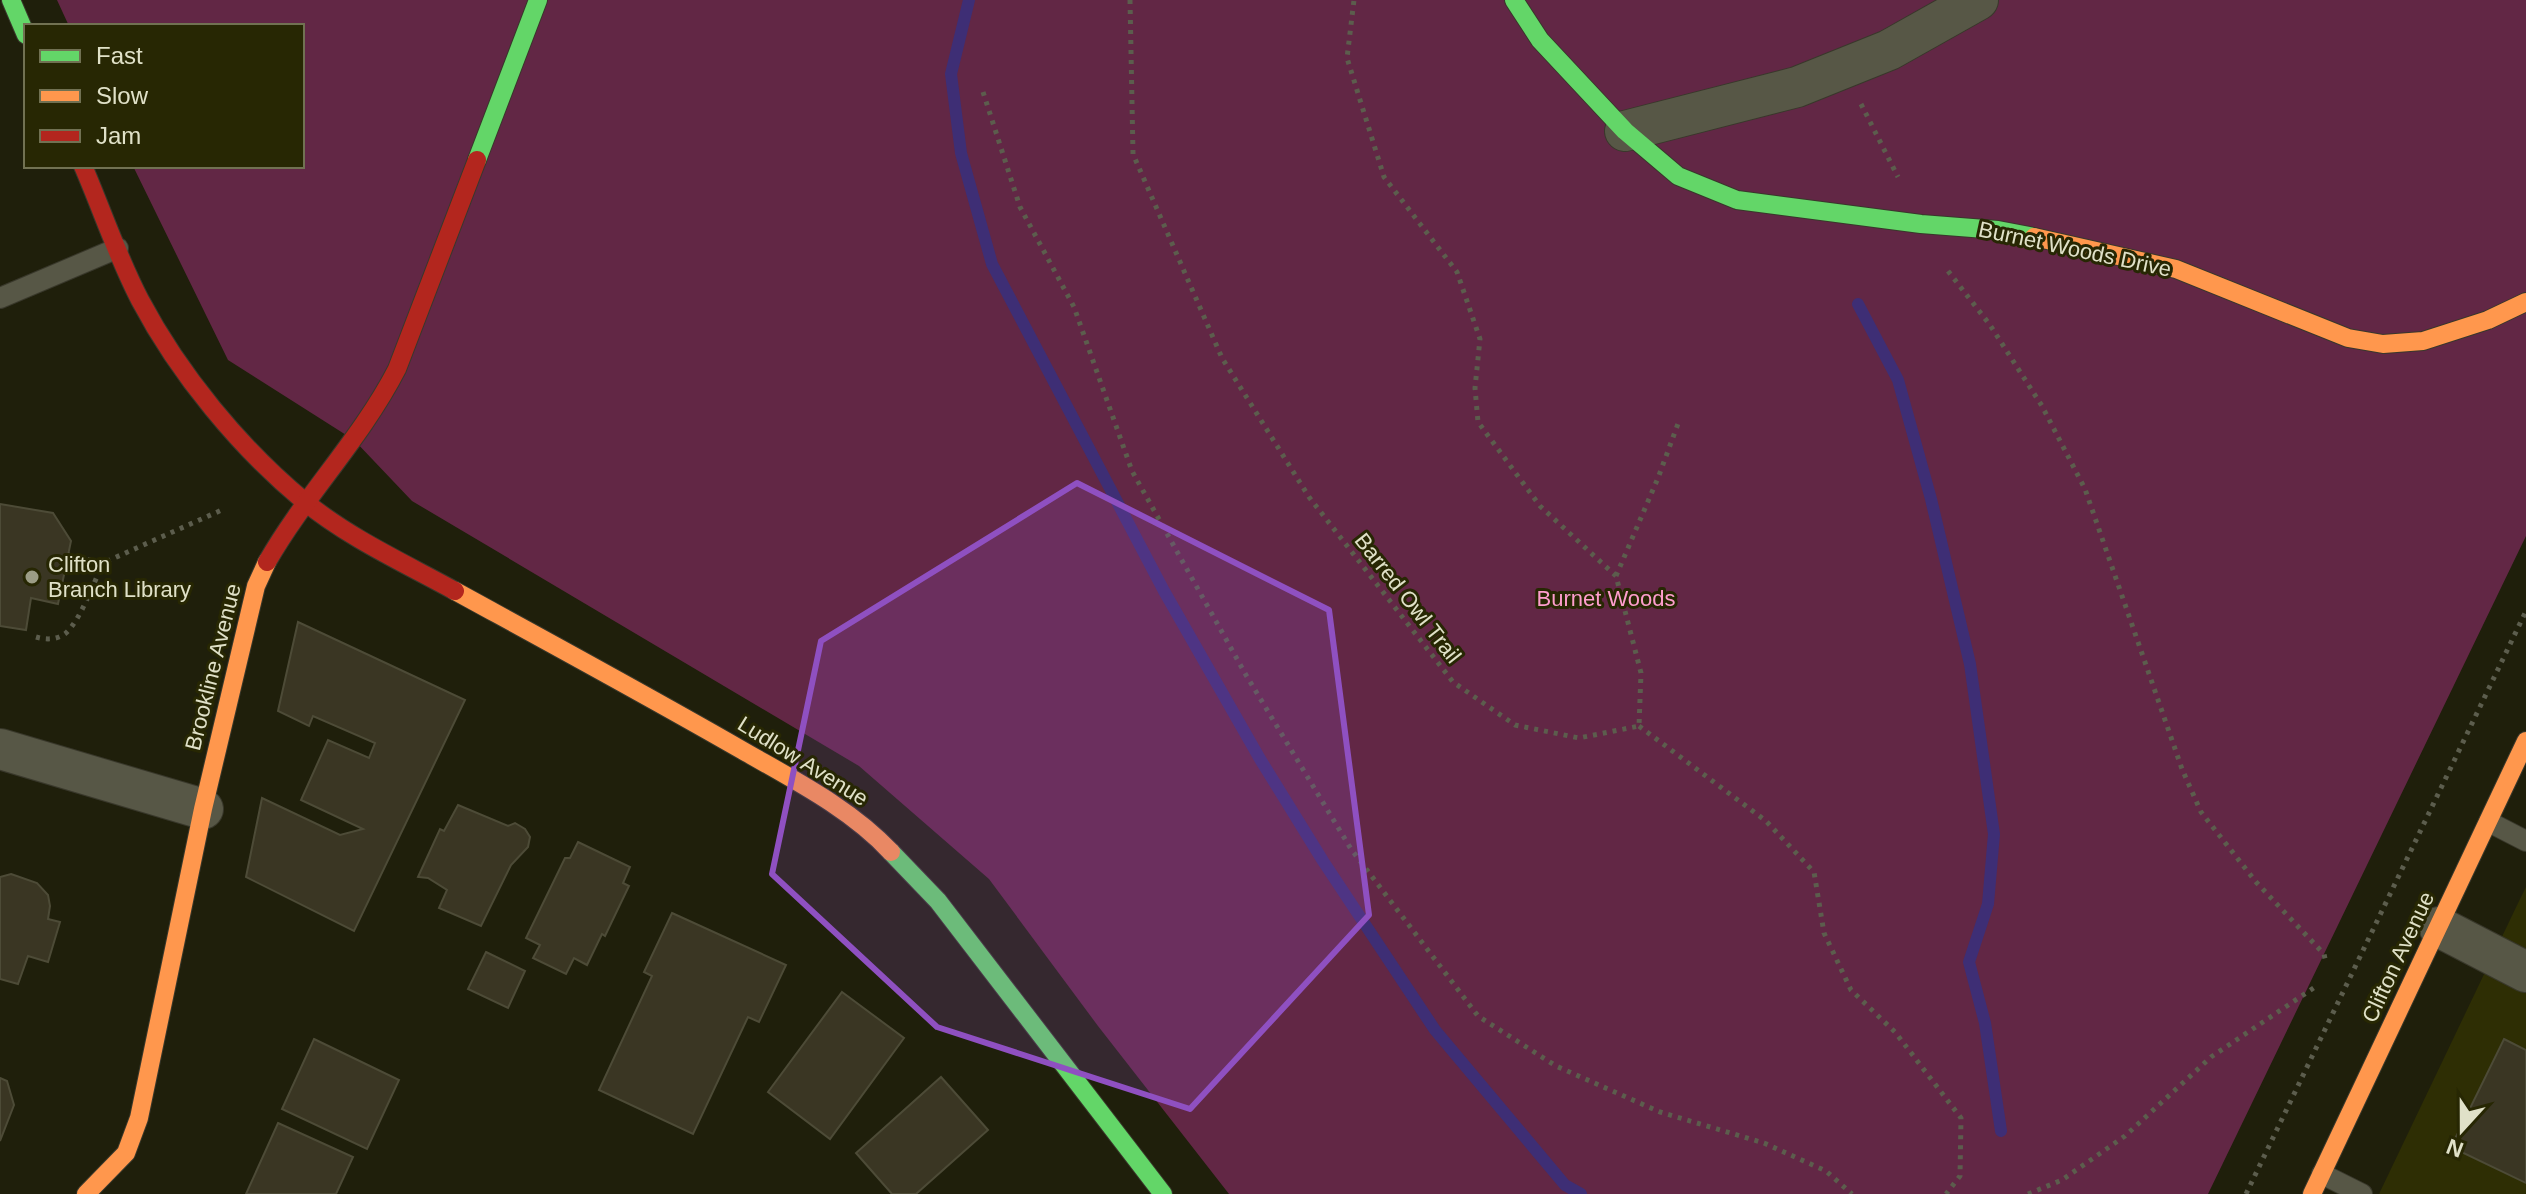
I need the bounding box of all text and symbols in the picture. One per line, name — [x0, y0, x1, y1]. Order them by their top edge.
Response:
legend — [24, 24, 304, 168]
text: Fast — [96, 42, 143, 69]
text: Slow — [96, 82, 149, 109]
text: Jam — [96, 122, 141, 149]
street label: Burnet Woods Drive — [1976, 216, 2174, 282]
street label: Barred Owl Trail — [1350, 528, 1466, 668]
place label: Clifton Branch Library — [48, 552, 191, 602]
marker: Clifton Branch Library — [23, 568, 41, 586]
street label: Brookline Avenue — [180, 581, 246, 753]
park label: Burnet Woods — [1536, 586, 1676, 611]
street label: Ludlow Avenue — [733, 711, 873, 811]
street label: Clifton Avenue — [2357, 888, 2439, 1026]
north arrow — [2422, 1090, 2502, 1170]
text: N — [2443, 1134, 2467, 1163]

